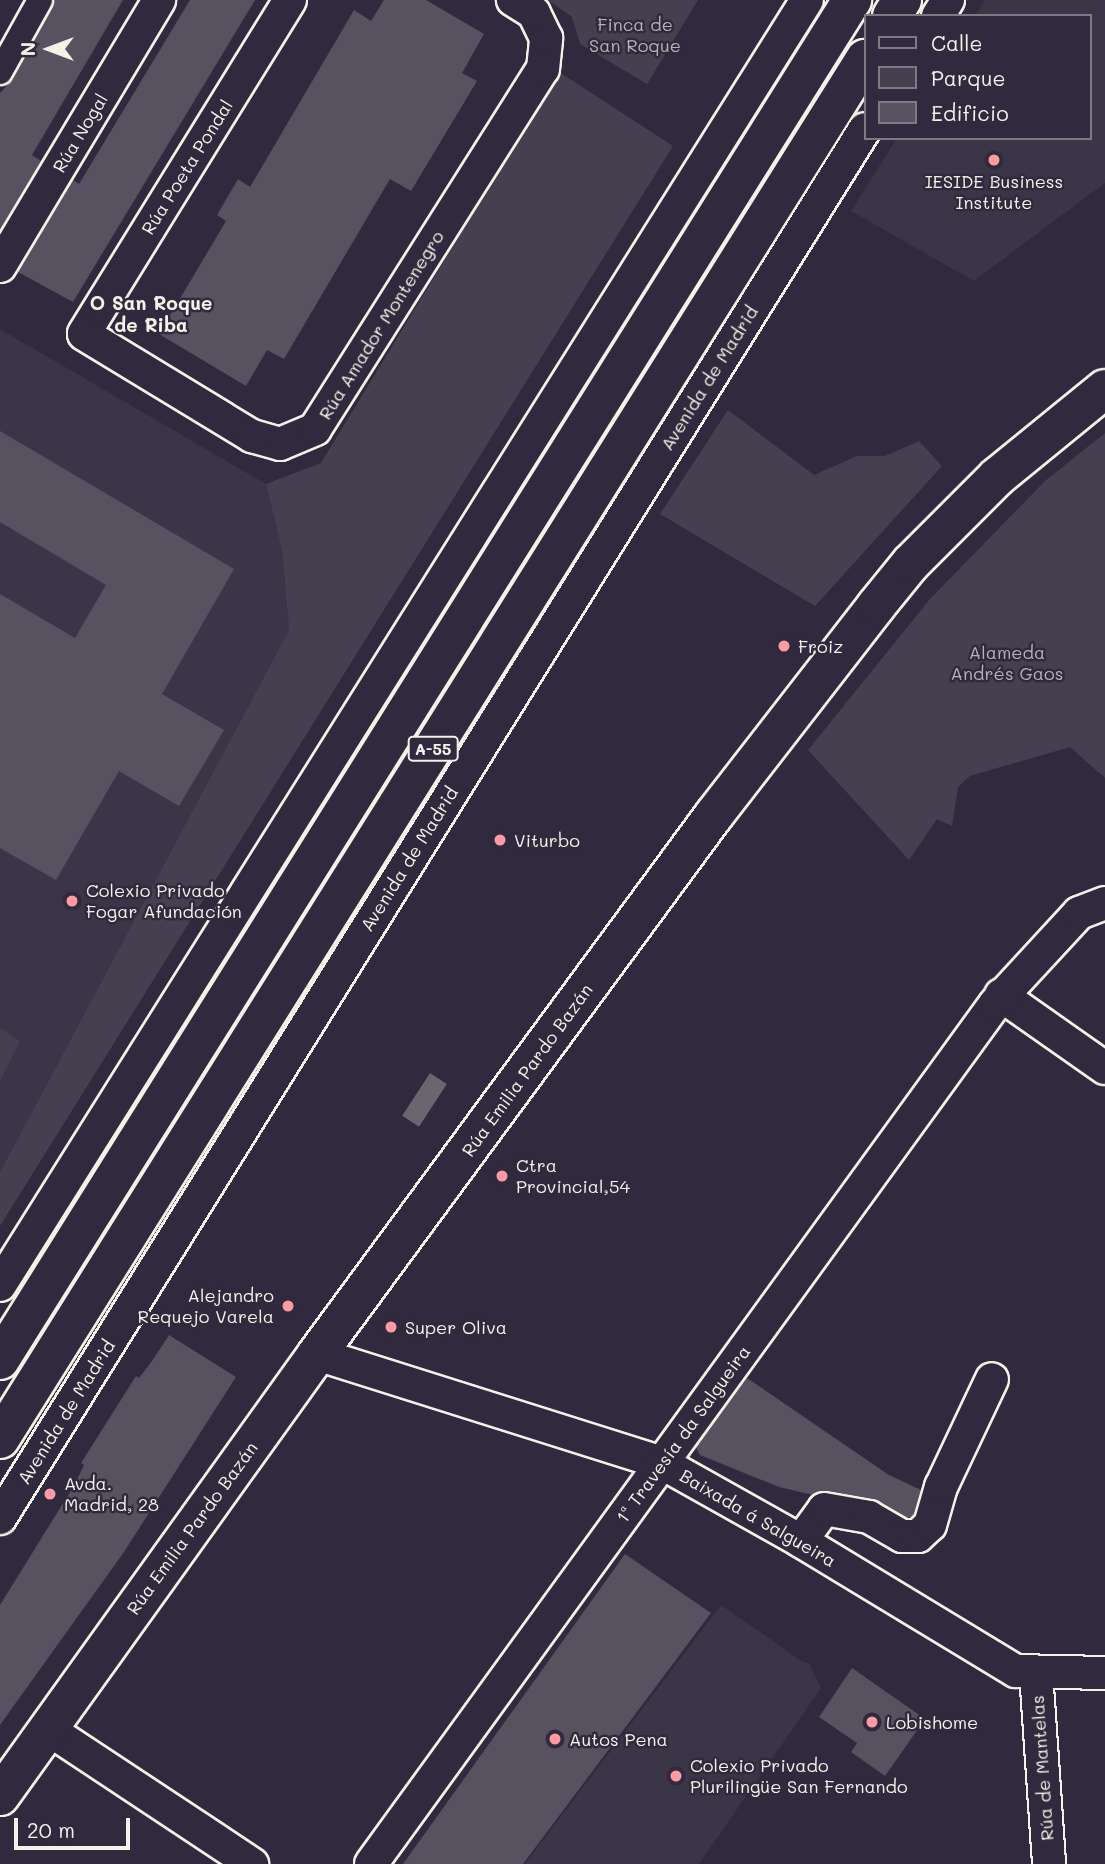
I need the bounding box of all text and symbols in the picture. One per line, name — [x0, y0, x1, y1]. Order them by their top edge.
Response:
north arrow — [14, 14, 84, 84]
park label: Finca de San Roque — [589, 14, 681, 56]
legend — [864, 14, 1091, 140]
text: Calle — [931, 29, 983, 56]
text: N — [15, 42, 40, 56]
text: Parque — [931, 64, 1005, 91]
street label: Rúa Nogal — [48, 90, 112, 176]
street label: Rúa Poeta Pondal — [137, 96, 237, 238]
text: Edificio — [931, 99, 1009, 126]
marker: IESIDE Business Institute — [986, 152, 1002, 168]
place label: IESIDE Business Institute — [925, 171, 1063, 214]
street label: Rúa Amador Montenegro — [314, 227, 448, 423]
district label: O San Roque de Riba — [90, 292, 212, 336]
street label: Avenida de Madrid — [656, 302, 762, 454]
place label: Froiz — [798, 635, 843, 657]
marker: Froiz — [776, 638, 792, 654]
park label: Alameda Andrés Gaos — [951, 642, 1063, 684]
road number: A-55 — [407, 736, 459, 762]
street label: Avenida de Madrid — [356, 783, 462, 935]
place label: Viturbo — [514, 829, 580, 851]
marker: Viturbo — [492, 832, 508, 848]
place label: Colexio Privado Fogar Afundación — [86, 880, 242, 922]
marker: Colexio Privado Fogar Afundación — [64, 893, 80, 909]
street label: Rúa Emilia Pardo Bazán — [457, 979, 597, 1161]
place label: Ctra Provincial,54 — [516, 1155, 630, 1198]
marker: Ctra Provincial,54 — [494, 1168, 510, 1184]
place label: Alejandro Requejo Varela — [138, 1285, 274, 1328]
marker: Alejandro Requejo Varela — [280, 1298, 296, 1314]
place label: Super Oliva — [405, 1316, 507, 1338]
marker: Super Oliva — [383, 1319, 399, 1335]
street label: Avenida de Madrid — [13, 1336, 119, 1488]
street label: 1ª Travesía da Salgueira — [611, 1341, 755, 1527]
street label: Rúa Emilia Pardo Bazán — [122, 1437, 262, 1619]
street label: Baixada á Salgueira — [676, 1464, 840, 1572]
place label: Avda. Madrid, 28 — [64, 1473, 159, 1516]
marker: Avda. Madrid, 28 — [42, 1486, 58, 1502]
street label: Rúa de Mantelas — [1026, 1695, 1058, 1841]
place label: Lobishome — [886, 1711, 978, 1733]
marker: Lobishome — [864, 1714, 880, 1730]
place label: Autos Pena — [569, 1728, 668, 1750]
marker: Autos Pena — [547, 1731, 563, 1747]
place label: Colexio Privado Plurilingüe San Fernando — [690, 1755, 908, 1798]
marker: Colexio Privado Plurilingüe San Fernando — [668, 1768, 684, 1784]
scale bar — [18, 1804, 133, 1848]
text: 20 m — [27, 1816, 75, 1843]

